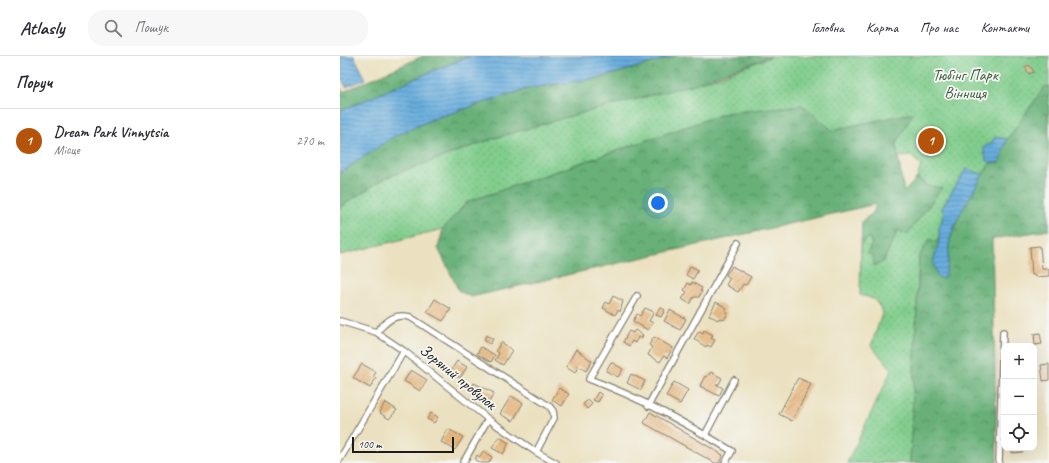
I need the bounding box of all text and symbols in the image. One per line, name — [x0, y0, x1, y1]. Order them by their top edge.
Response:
search box — [88, 10, 368, 46]
text: Atlasly — [20, 16, 64, 40]
icon: search — [102, 17, 124, 39]
text: Пошук — [134, 18, 168, 37]
text: Головна — [811, 19, 844, 36]
text: Карта — [866, 19, 898, 36]
text: Про нас — [920, 19, 959, 36]
text: Контакти — [981, 19, 1029, 36]
park label: Тюбінг Парк Вінниця — [932, 65, 1000, 103]
text: Поруч — [16, 72, 52, 93]
text: Dream Park Vinnytsia — [54, 123, 168, 142]
pin: 1 — [918, 126, 944, 156]
text: 1 — [26, 133, 32, 149]
text: 270 m — [296, 133, 324, 149]
text: Місце — [54, 142, 80, 158]
your location — [648, 193, 668, 213]
street label: Зоряний провулок — [415, 340, 501, 415]
map controls — [1001, 343, 1037, 451]
button: + — [1001, 343, 1037, 379]
button: − — [1001, 379, 1037, 415]
button: locate — [1001, 415, 1037, 451]
scale bar — [352, 435, 454, 454]
text: 100 m — [358, 437, 382, 451]

